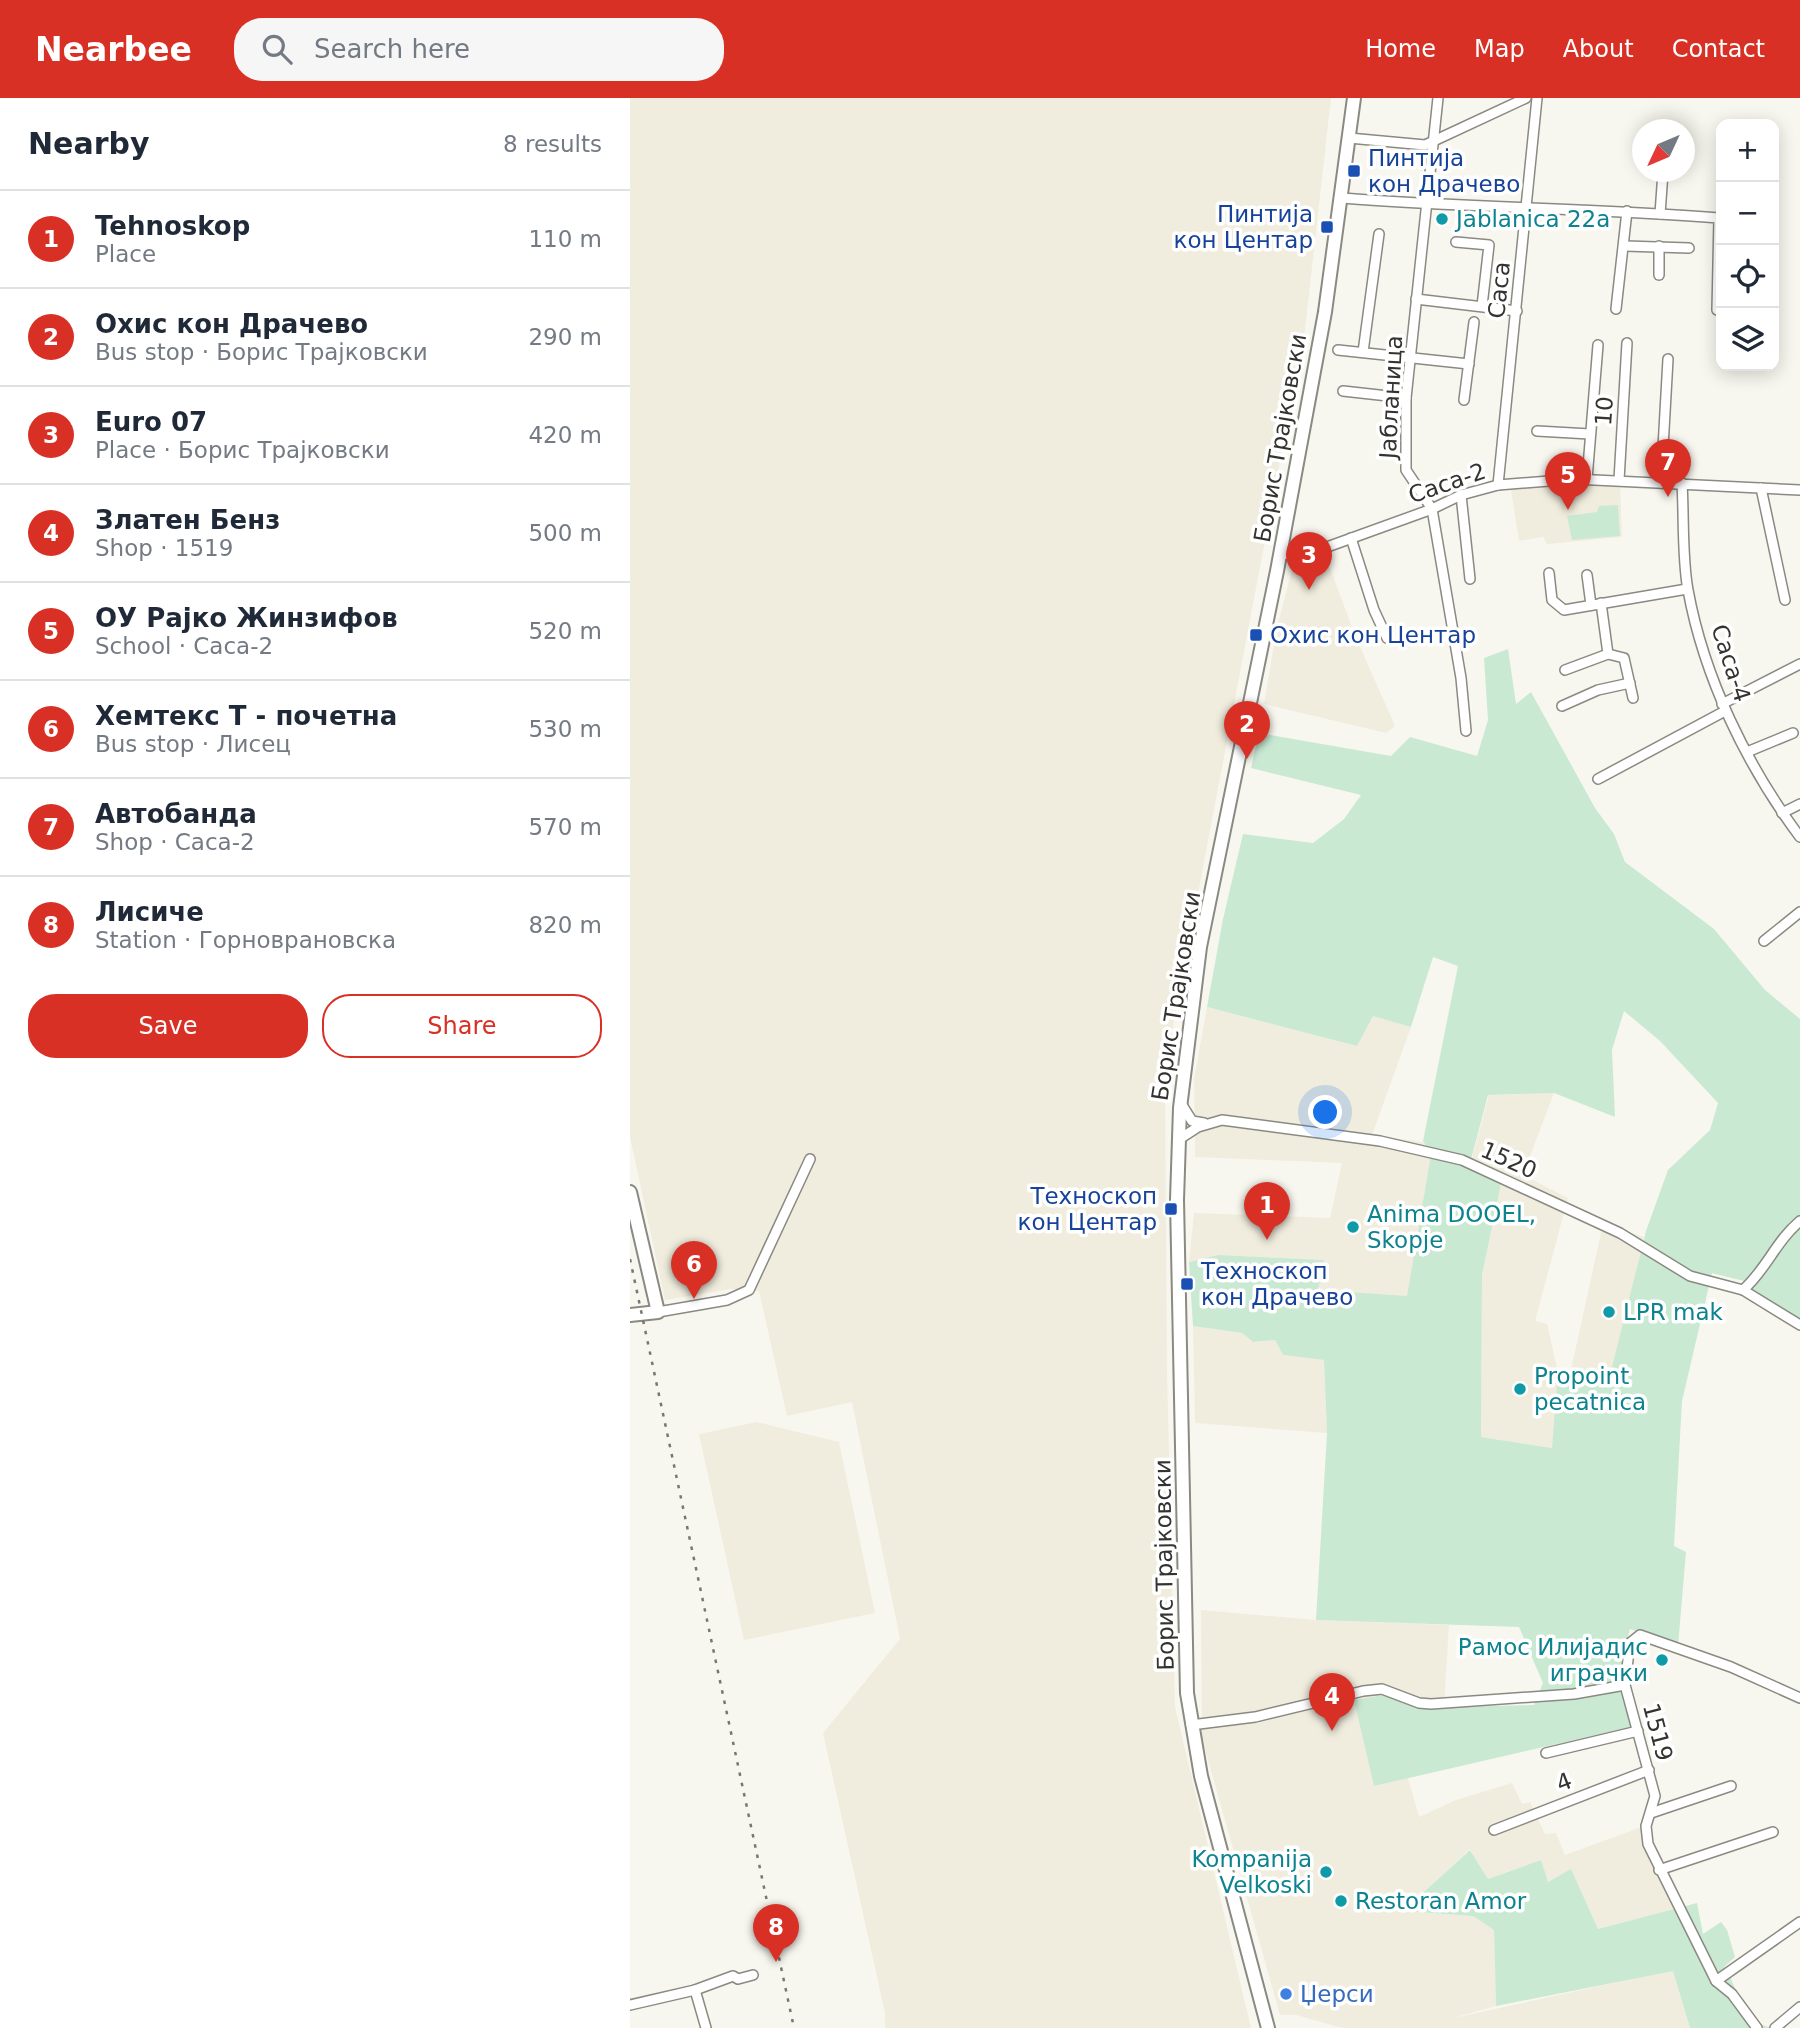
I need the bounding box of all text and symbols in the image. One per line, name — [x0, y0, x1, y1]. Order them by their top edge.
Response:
search box — [234, 18, 724, 81]
text: Nearbee — [35, 30, 192, 69]
icon: search — [258, 30, 296, 68]
text: Search here — [314, 34, 470, 64]
text: Home — [1365, 35, 1436, 63]
text: Map — [1474, 35, 1525, 63]
text: About — [1563, 35, 1634, 63]
text: Contact — [1672, 35, 1765, 63]
north arrow — [1632, 119, 1695, 182]
map controls — [1716, 119, 1779, 371]
button: + — [1716, 119, 1779, 182]
text: Nearby — [28, 126, 150, 161]
text: 8 results — [503, 131, 602, 157]
place label: Пинтија кон Драчево — [1368, 145, 1520, 197]
marker: Пинтија кон Драчево — [1346, 163, 1362, 179]
button: − — [1716, 182, 1779, 245]
place label: Пинтија кон Центар — [1174, 201, 1313, 253]
place label: Jablanica 22a — [1454, 206, 1610, 232]
text: Tehnoskop — [95, 211, 250, 241]
marker: Jablanica 22a — [1434, 211, 1450, 227]
marker: Пинтија кон Центар — [1319, 219, 1335, 235]
text: 1 — [43, 226, 59, 252]
text: 110 m — [528, 226, 602, 252]
text: Place — [95, 241, 156, 267]
button: locate — [1716, 245, 1779, 308]
street label: Саса — [1483, 260, 1515, 320]
button: layers — [1716, 308, 1779, 371]
text: Охис кон Драчево — [95, 309, 368, 339]
text: 2 — [43, 324, 59, 350]
text: 290 m — [528, 324, 602, 350]
street label: Борис Трајковски — [1249, 332, 1311, 544]
street label: Јабланица — [1375, 335, 1407, 461]
text: Bus stop · Борис Трајковски — [95, 339, 428, 365]
street label: 10 — [1590, 395, 1618, 427]
text: Euro 07 — [95, 407, 207, 437]
text: 3 — [43, 422, 59, 448]
text: 420 m — [528, 422, 602, 448]
text: Place · Борис Трајковски — [95, 437, 390, 463]
pin: 7 — [1645, 439, 1691, 497]
pin: 5 — [1545, 452, 1591, 510]
street label: Саса-2 — [1405, 458, 1489, 508]
text: Златен Бенз — [95, 505, 280, 535]
text: 4 — [43, 520, 59, 546]
text: 500 m — [528, 520, 602, 546]
pin: 3 — [1286, 532, 1332, 590]
text: Shop · 1519 — [95, 535, 233, 561]
text: ОУ Рајко Жинзифов — [95, 603, 398, 633]
text: 5 — [43, 618, 59, 644]
text: 520 m — [528, 618, 602, 644]
street label: Саса-4 — [1706, 621, 1756, 705]
place label: Охис кон Центар — [1270, 622, 1476, 648]
marker: Охис кон Центар — [1248, 627, 1264, 643]
text: School · Саса-2 — [95, 633, 273, 659]
text: Хемтекс Т - почетна — [95, 701, 397, 731]
pin: 2 — [1224, 701, 1270, 759]
text: 6 — [43, 716, 59, 742]
text: 530 m — [528, 716, 602, 742]
text: Bus stop · Лисец — [95, 731, 291, 757]
text: Автобанда — [95, 799, 257, 829]
text: 7 — [43, 814, 59, 840]
text: 570 m — [528, 814, 602, 840]
text: Shop · Саса-2 — [95, 829, 255, 855]
street label: Борис Трајковски — [1147, 890, 1205, 1102]
text: Лисиче — [95, 897, 204, 927]
text: 8 — [43, 912, 59, 938]
text: 820 m — [528, 912, 602, 938]
text: Station · Горноврановска — [95, 927, 396, 953]
button: Save — [28, 994, 308, 1058]
button: Share — [322, 994, 602, 1058]
your location — [1308, 1095, 1342, 1129]
street label: 1520 — [1477, 1136, 1541, 1184]
pin: 1 — [1244, 1182, 1290, 1240]
place label: Техноскоп кон Центар — [1018, 1183, 1157, 1235]
marker: Техноскоп кон Центар — [1163, 1201, 1179, 1217]
place label: Anima DOOEL, Skopje — [1367, 1201, 1536, 1253]
marker: Anima DOOEL, Skopje — [1345, 1219, 1361, 1235]
pin: 6 — [671, 1241, 717, 1299]
place label: Техноскоп кон Драчево — [1200, 1258, 1353, 1310]
marker: Техноскоп кон Драчево — [1179, 1276, 1195, 1292]
place label: LPR mak — [1623, 1299, 1723, 1325]
marker: LPR mak — [1601, 1304, 1617, 1320]
place label: Propoint pecatnica — [1534, 1363, 1646, 1415]
marker: Propoint pecatnica — [1512, 1381, 1528, 1397]
street label: Борис Трајковски — [1149, 1459, 1179, 1671]
place label: Рамос Илијадис играчки — [1458, 1634, 1648, 1686]
marker: Рамос Илијадис играчки — [1654, 1652, 1670, 1668]
pin: 4 — [1309, 1673, 1355, 1731]
street label: 1519 — [1638, 1700, 1678, 1764]
street label: 4 — [1553, 1767, 1575, 1797]
place label: Kompanija Velkoski — [1191, 1846, 1312, 1898]
marker: Kompanija Velkoski — [1318, 1864, 1334, 1880]
place label: Restoran Amor — [1355, 1888, 1527, 1914]
marker: Restoran Amor — [1333, 1893, 1349, 1909]
pin: 8 — [753, 1904, 799, 1962]
place label: Џерси — [1300, 1981, 1374, 2007]
marker: Џерси — [1278, 1986, 1294, 2002]

